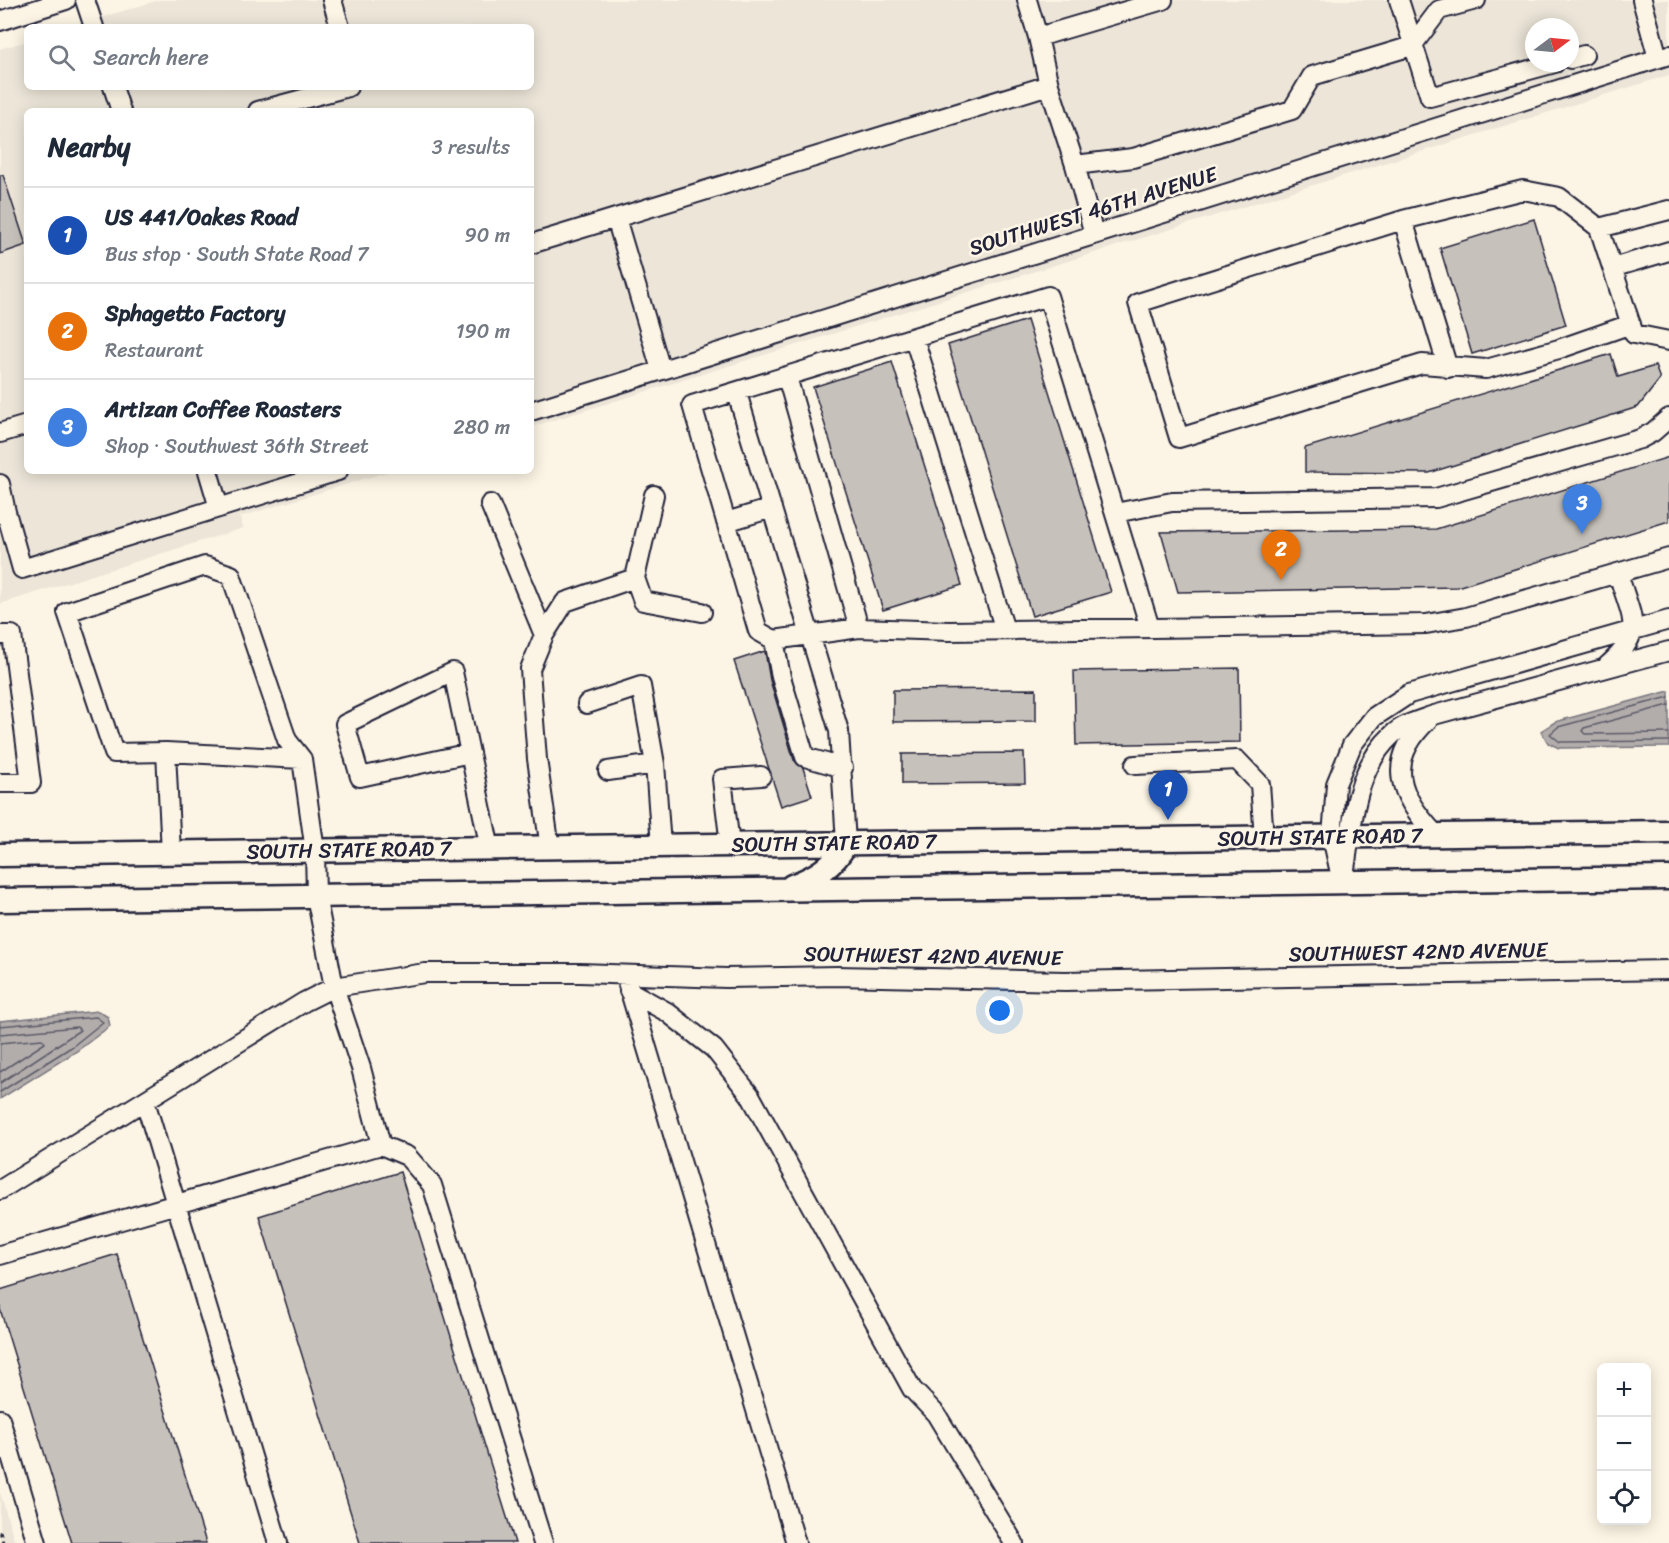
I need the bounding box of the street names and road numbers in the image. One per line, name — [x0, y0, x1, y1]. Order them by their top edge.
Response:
street label: SOUTHWEST 46TH AVENUE — [964, 155, 1223, 267]
street label: SOUTH STATE ROAD 7 — [1217, 816, 1425, 858]
street label: SOUTH STATE ROAD 7 — [731, 822, 939, 864]
street label: SOUTH STATE ROAD 7 — [246, 829, 454, 871]
street label: SOUTHWEST 42ND AVENUE — [1288, 931, 1549, 973]
street label: SOUTHWEST 42ND AVENUE — [803, 935, 1064, 977]

